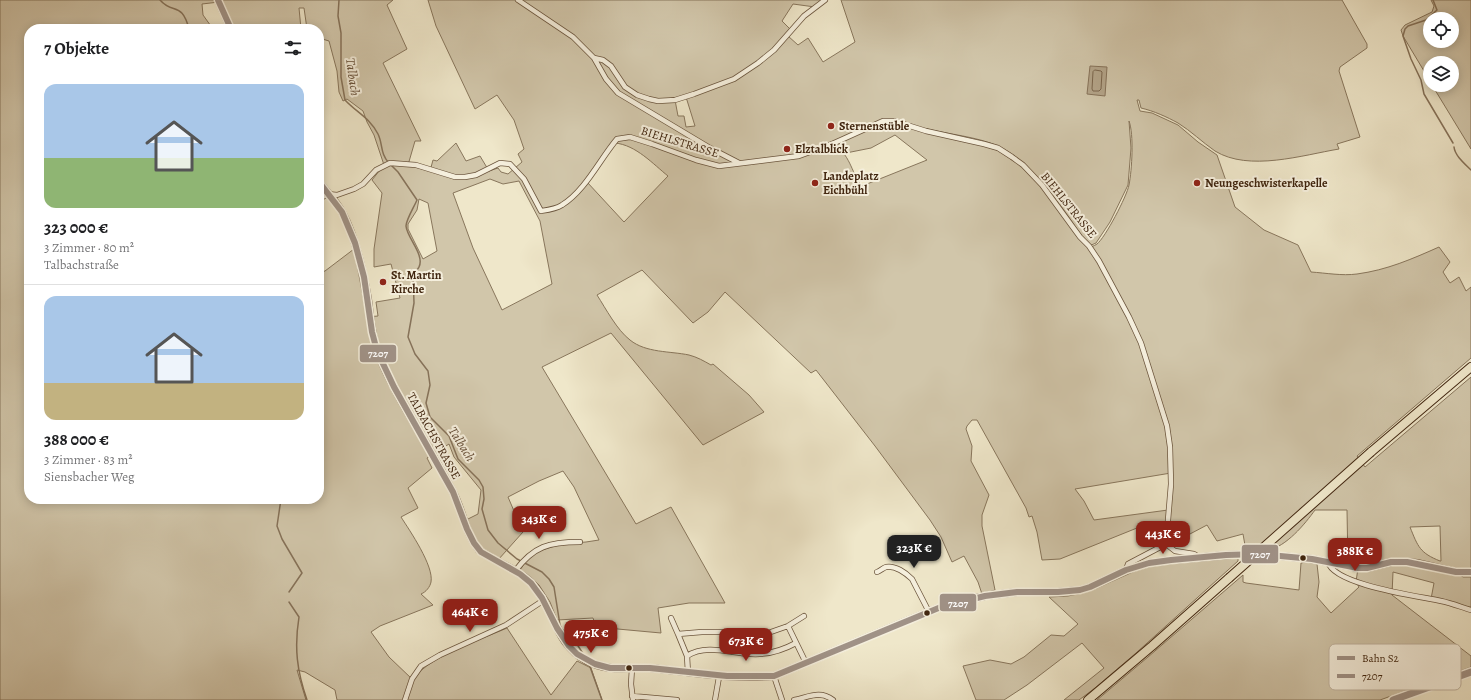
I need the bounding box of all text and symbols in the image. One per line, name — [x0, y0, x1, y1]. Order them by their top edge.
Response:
map controls — [1423, 12, 1459, 92]
button: locate — [1423, 12, 1459, 48]
text: 7 Objekte — [44, 37, 109, 60]
icon: filters — [282, 37, 304, 59]
button: layers — [1423, 56, 1459, 92]
water label: Talbach — [342, 57, 364, 97]
icon: home — [138, 110, 210, 182]
place label: Sternenstüble — [839, 118, 910, 134]
marker: Sternenstüble — [826, 121, 836, 131]
street label: BIEHLSTRASSE — [639, 123, 721, 161]
place label: Elztalblick — [795, 141, 849, 157]
marker: Elztalblick — [782, 144, 792, 154]
place label: Landeplatz Eichbühl — [823, 168, 879, 198]
street label: BIEHLSTRASSE — [1037, 169, 1101, 241]
place label: Neungeschwisterkapelle — [1205, 175, 1328, 191]
marker: Landeplatz Eichbühl — [810, 178, 820, 188]
marker: Neungeschwisterkapelle — [1192, 178, 1202, 188]
text: 323 000 € — [44, 216, 108, 239]
text: 3 Zimmer · 80 m² — [44, 239, 134, 256]
text: Talbachstraße — [44, 256, 119, 273]
place label: St. Martin Kirche — [391, 267, 442, 297]
marker: St. Martin Kirche — [378, 277, 388, 287]
icon: home — [138, 322, 210, 394]
line badge: 7207 — [359, 344, 397, 363]
text: 7207 — [368, 346, 388, 361]
street label: TALBACHSTRASSE — [404, 390, 464, 482]
water label: Talbach — [445, 423, 479, 465]
text: 388 000 € — [44, 428, 109, 451]
text: 3 Zimmer · 83 m² — [44, 451, 133, 468]
text: Siensbacher Weg — [44, 468, 134, 485]
pin: 343K € — [506, 506, 572, 540]
text: 343K € — [521, 510, 557, 527]
pin: 443K € — [1130, 521, 1196, 555]
text: 443K € — [1145, 525, 1181, 542]
pin: 323K € — [881, 535, 947, 569]
pin: 388K € — [1322, 538, 1388, 572]
text: 323K € — [896, 539, 932, 556]
text: 388K € — [1337, 542, 1373, 559]
line badge: 7207 — [1241, 544, 1279, 564]
text: 7207 — [1250, 547, 1270, 562]
unlabelled marker — [1298, 553, 1308, 563]
line badge: 7207 — [939, 593, 977, 612]
text: 7207 — [948, 596, 968, 611]
pin: 464K € — [437, 599, 503, 633]
text: 464K € — [452, 603, 488, 620]
unlabelled marker — [922, 608, 932, 618]
pin: 475K € — [558, 620, 624, 654]
text: 475K € — [573, 624, 609, 641]
pin: 673K € — [713, 628, 779, 662]
text: 673K € — [728, 632, 764, 649]
legend — [1329, 644, 1461, 690]
text: Bahn S2 — [1362, 651, 1399, 666]
unlabelled marker — [624, 663, 634, 673]
text: 7207 — [1362, 669, 1383, 684]

